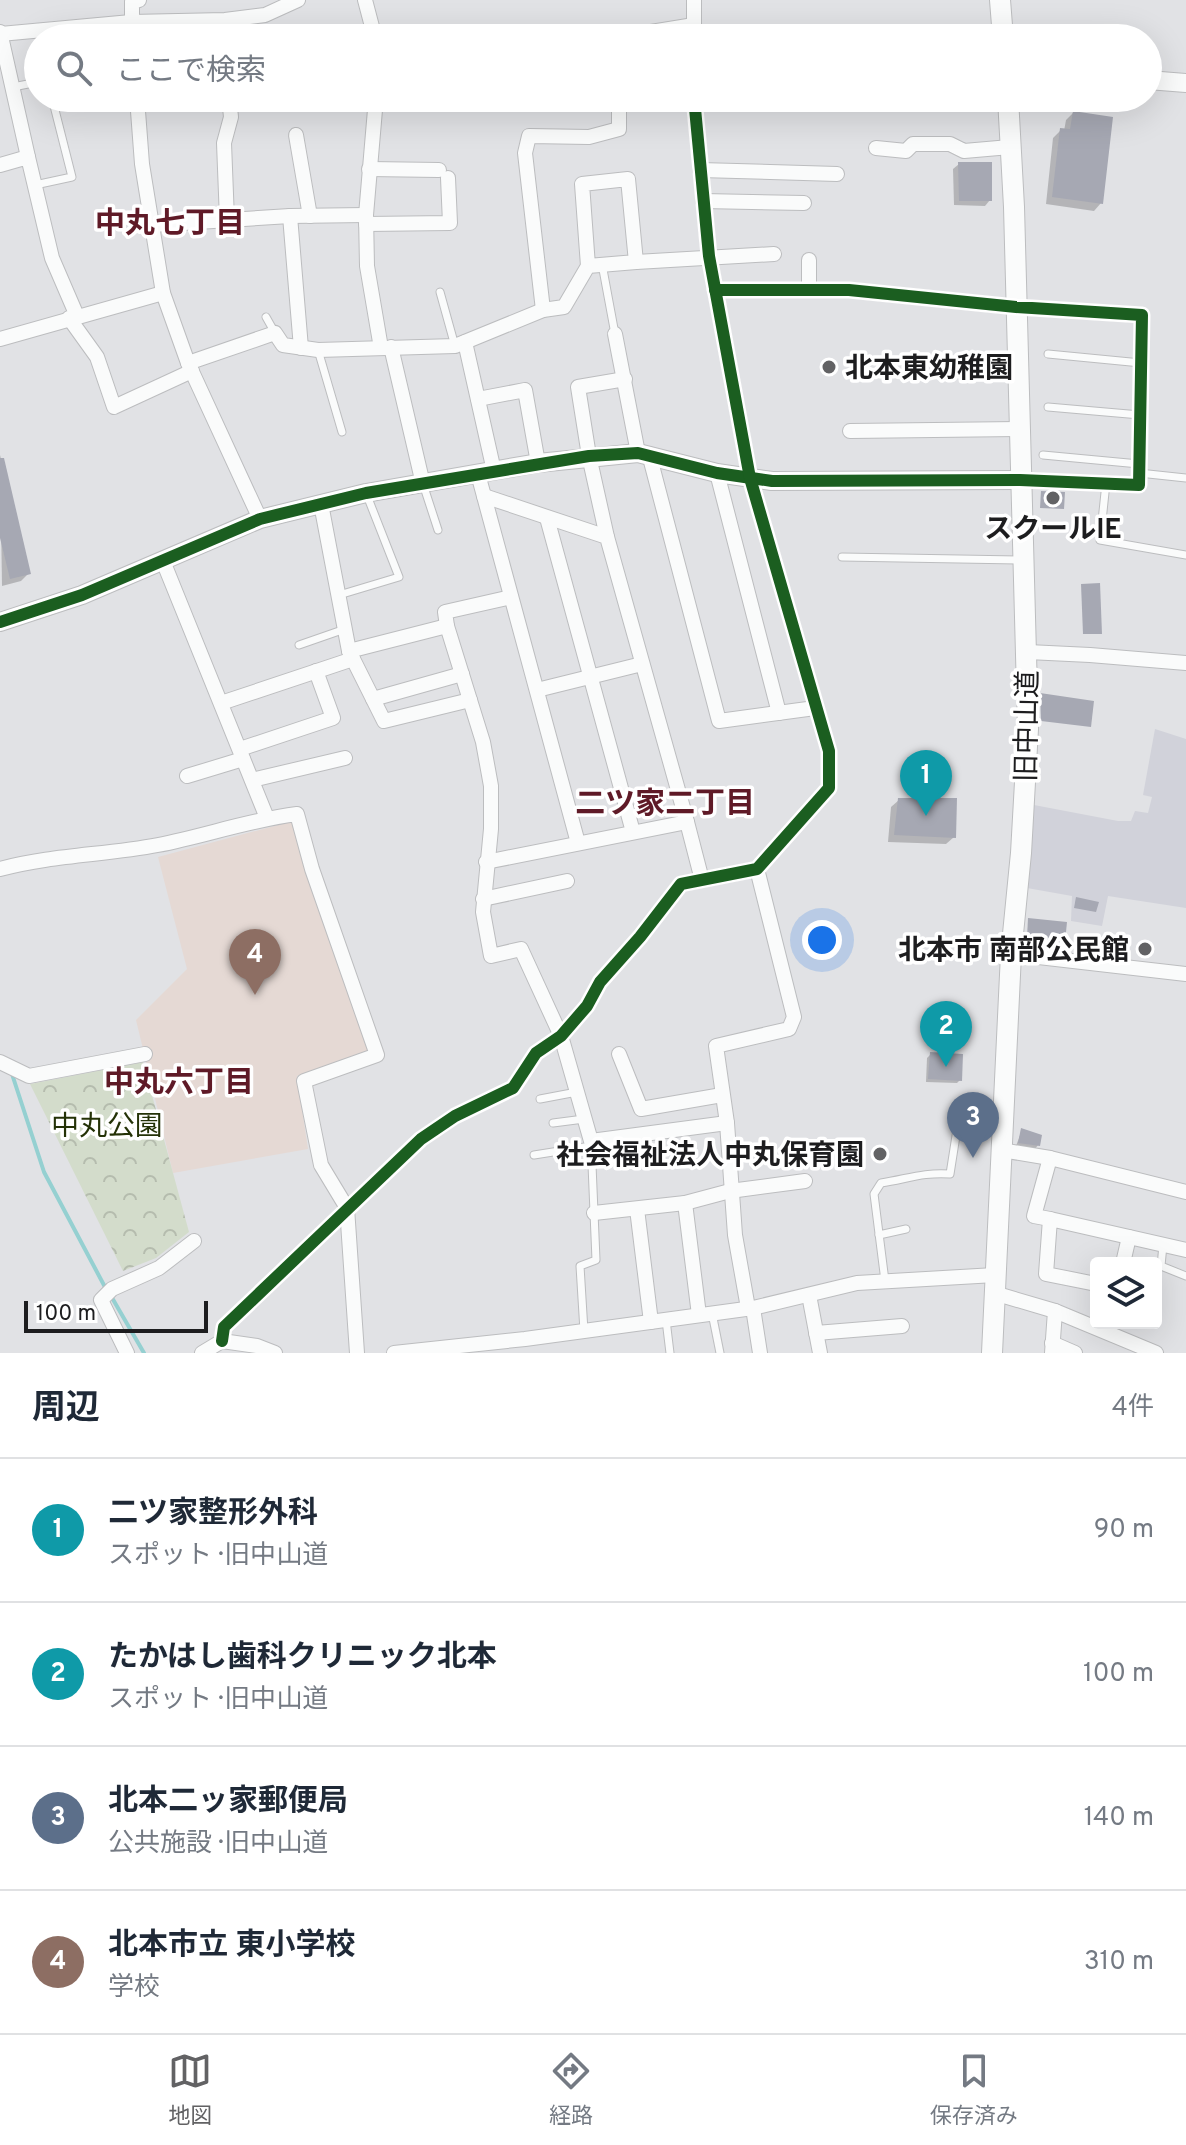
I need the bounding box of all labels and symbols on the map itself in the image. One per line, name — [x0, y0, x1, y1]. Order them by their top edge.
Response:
district label: 中丸七丁目 — [95, 207, 245, 244]
place label: 北本東幼稚園 — [845, 352, 1013, 388]
marker: 北本東幼稚園 — [820, 358, 838, 376]
marker: スクールIE — [1044, 489, 1062, 507]
place label: スクールIE — [984, 513, 1122, 549]
street label: 旧中山道 — [1010, 670, 1048, 782]
pin: 1 — [900, 750, 952, 816]
district label: 二ツ家二丁目 — [575, 787, 755, 824]
your location — [802, 920, 842, 960]
pin: 4 — [229, 929, 281, 995]
place label: 北本市 南部公民館 — [898, 934, 1129, 970]
marker: 北本市 南部公民館 — [1136, 940, 1154, 958]
pin: 2 — [920, 1001, 972, 1067]
district label: 中丸六丁目 — [104, 1066, 254, 1103]
pin: 3 — [947, 1092, 999, 1158]
park label: 中丸公園 — [51, 1110, 163, 1146]
place label: 社会福祉法人中丸保育園 — [556, 1139, 864, 1175]
marker: 社会福祉法人中丸保育園 — [871, 1145, 889, 1163]
scale bar — [24, 1297, 208, 1333]

